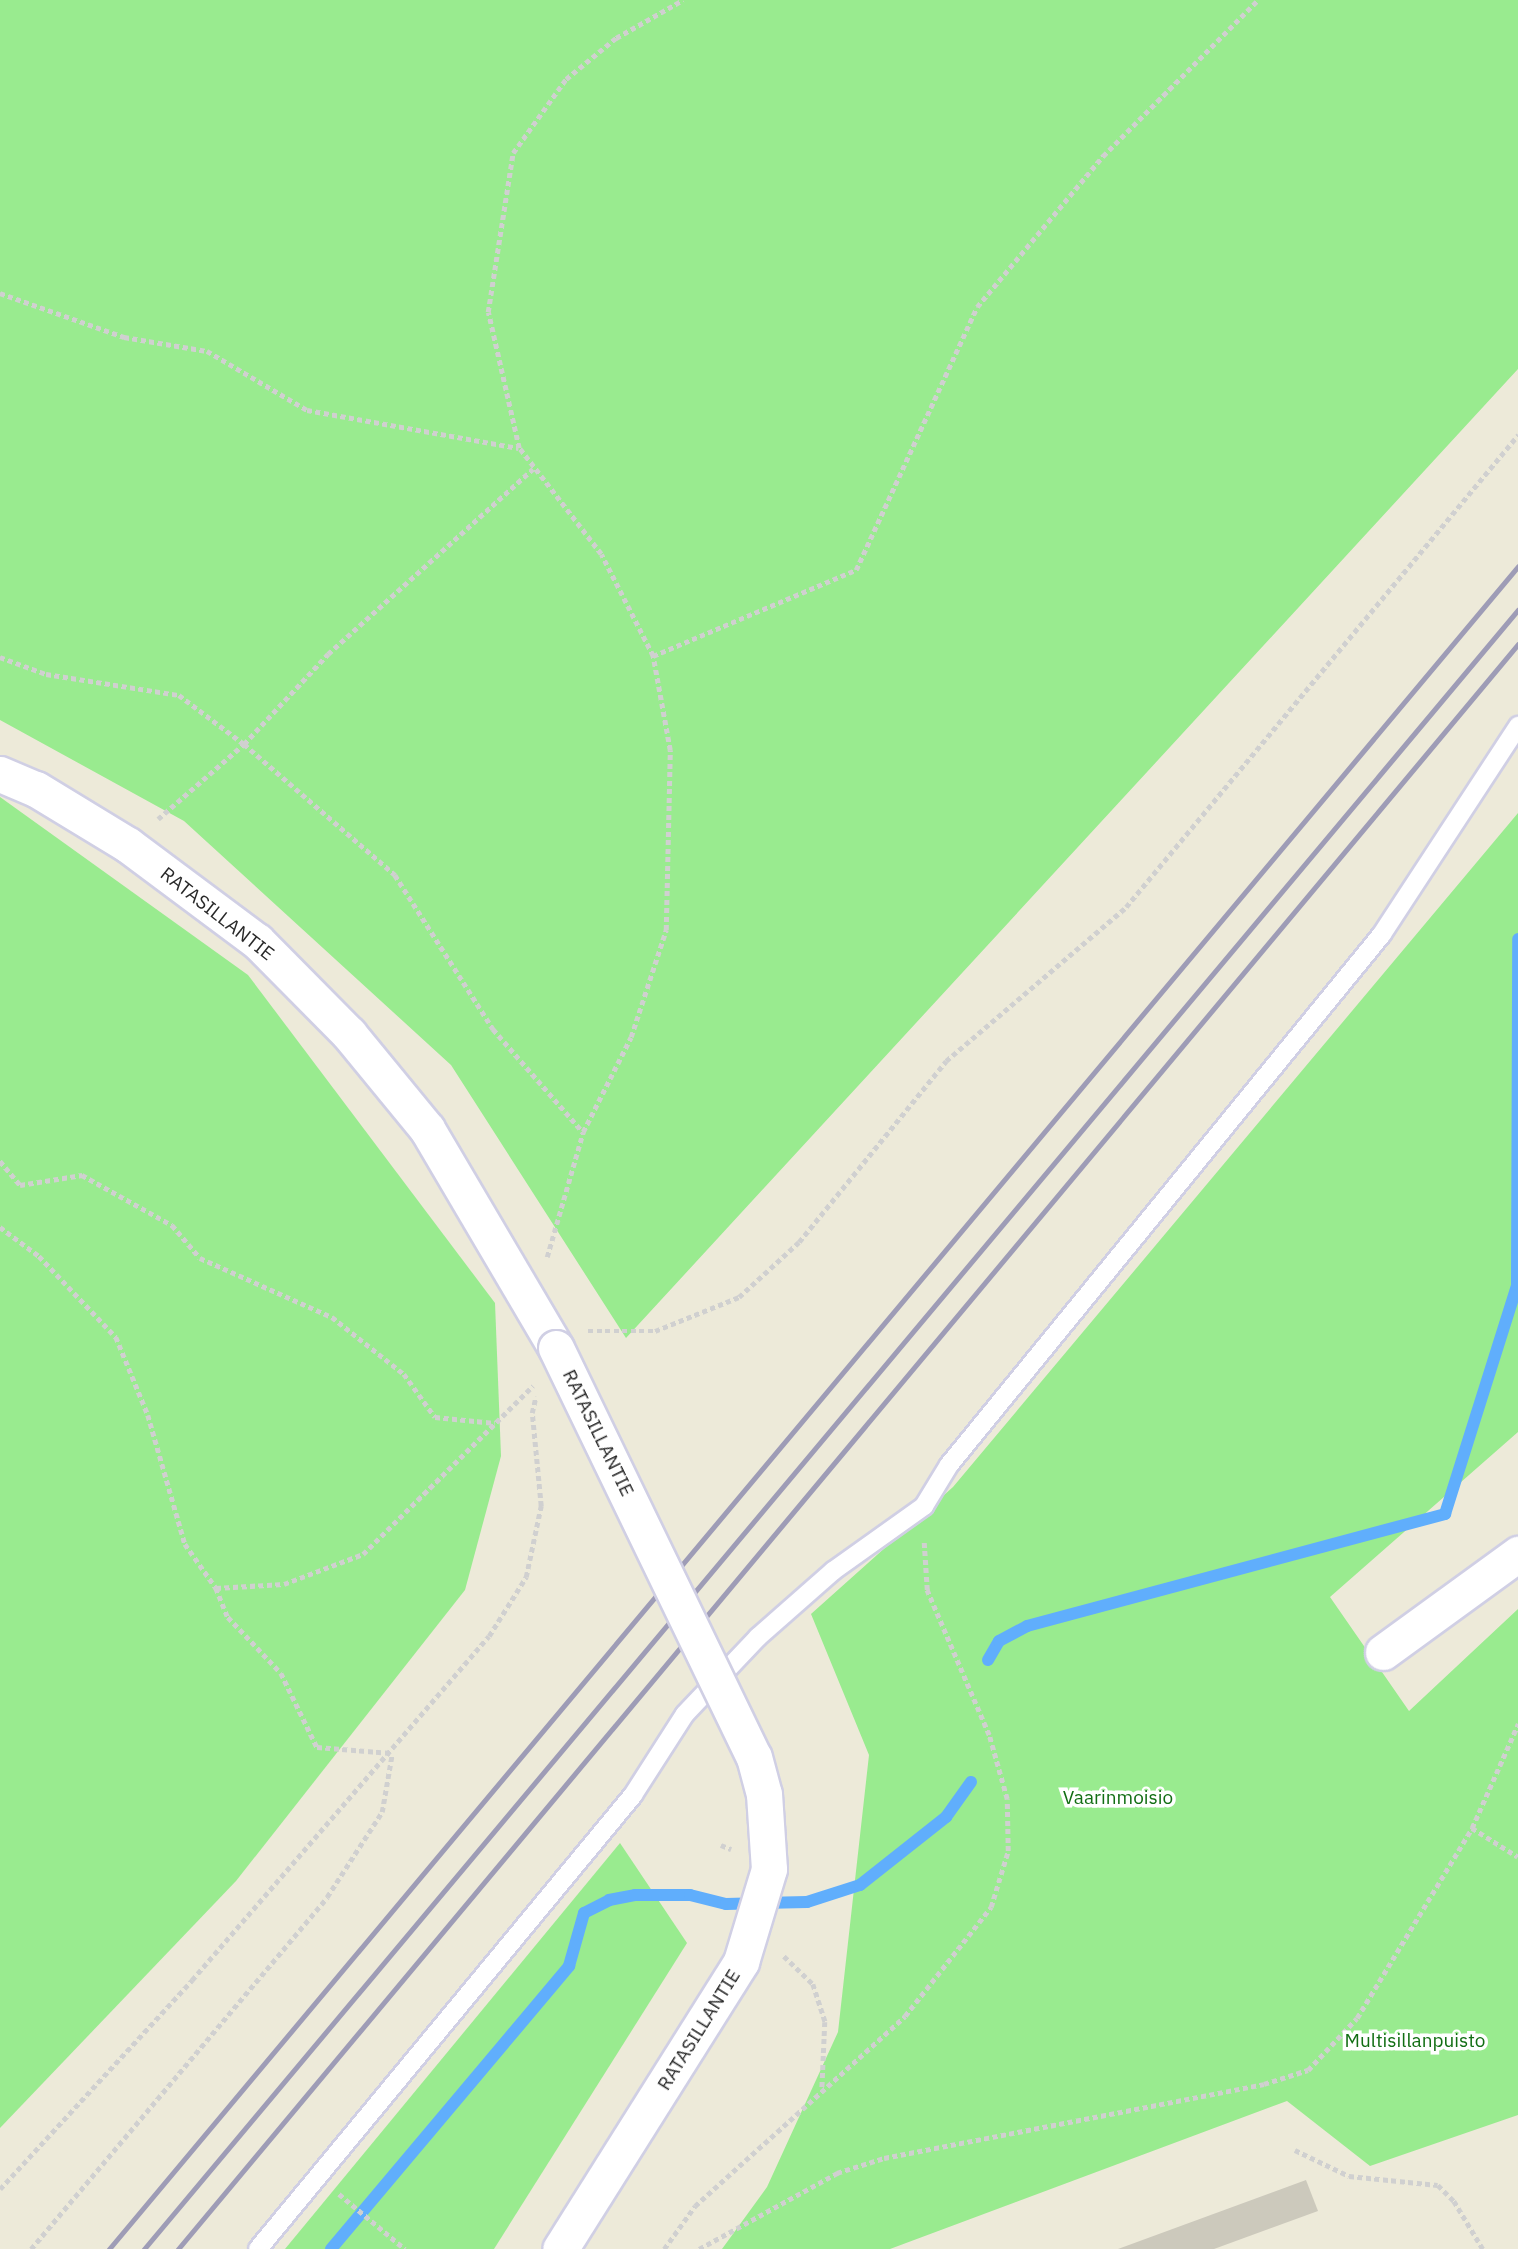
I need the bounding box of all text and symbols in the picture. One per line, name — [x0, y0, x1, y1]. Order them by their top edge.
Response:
street label: RATASILLANTIE — [156, 863, 278, 965]
street label: RATASILLANTIE — [558, 1366, 638, 1500]
park label: Vaarinmoisio — [1063, 1787, 1173, 1809]
street label: RATASILLANTIE — [653, 1965, 745, 2095]
park label: Multisillanpuisto — [1345, 2030, 1485, 2052]

